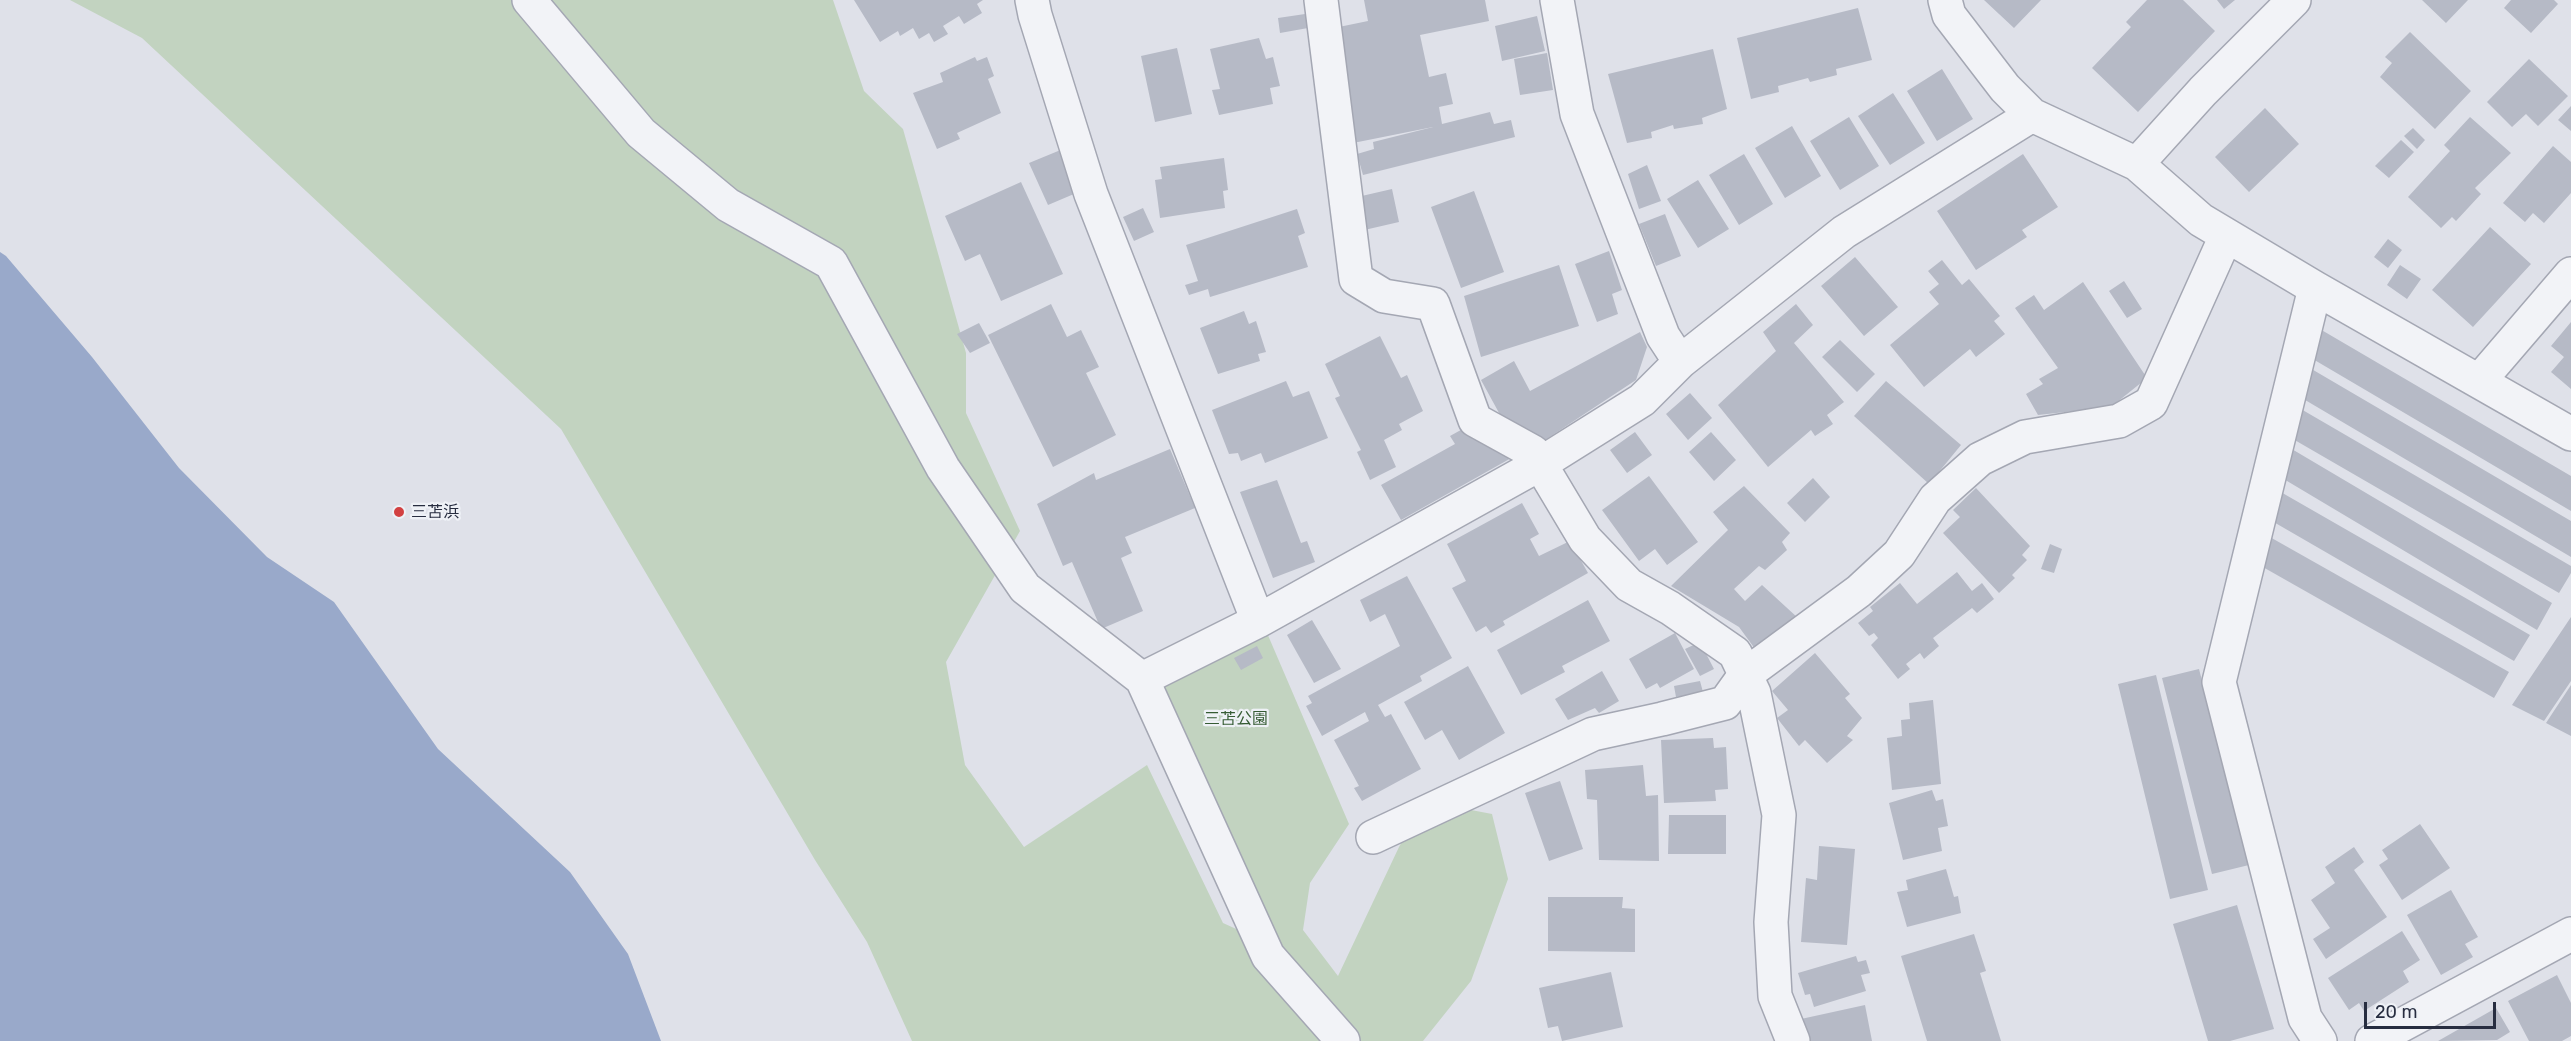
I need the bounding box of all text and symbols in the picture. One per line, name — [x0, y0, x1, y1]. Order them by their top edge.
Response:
place label: 三苫浜 — [411, 502, 459, 522]
marker: 三苫浜 — [392, 505, 406, 519]
park label: 三苫公園 — [1204, 709, 1268, 729]
scale bar — [2367, 990, 2499, 1028]
text: 20 m — [2375, 1001, 2417, 1023]

